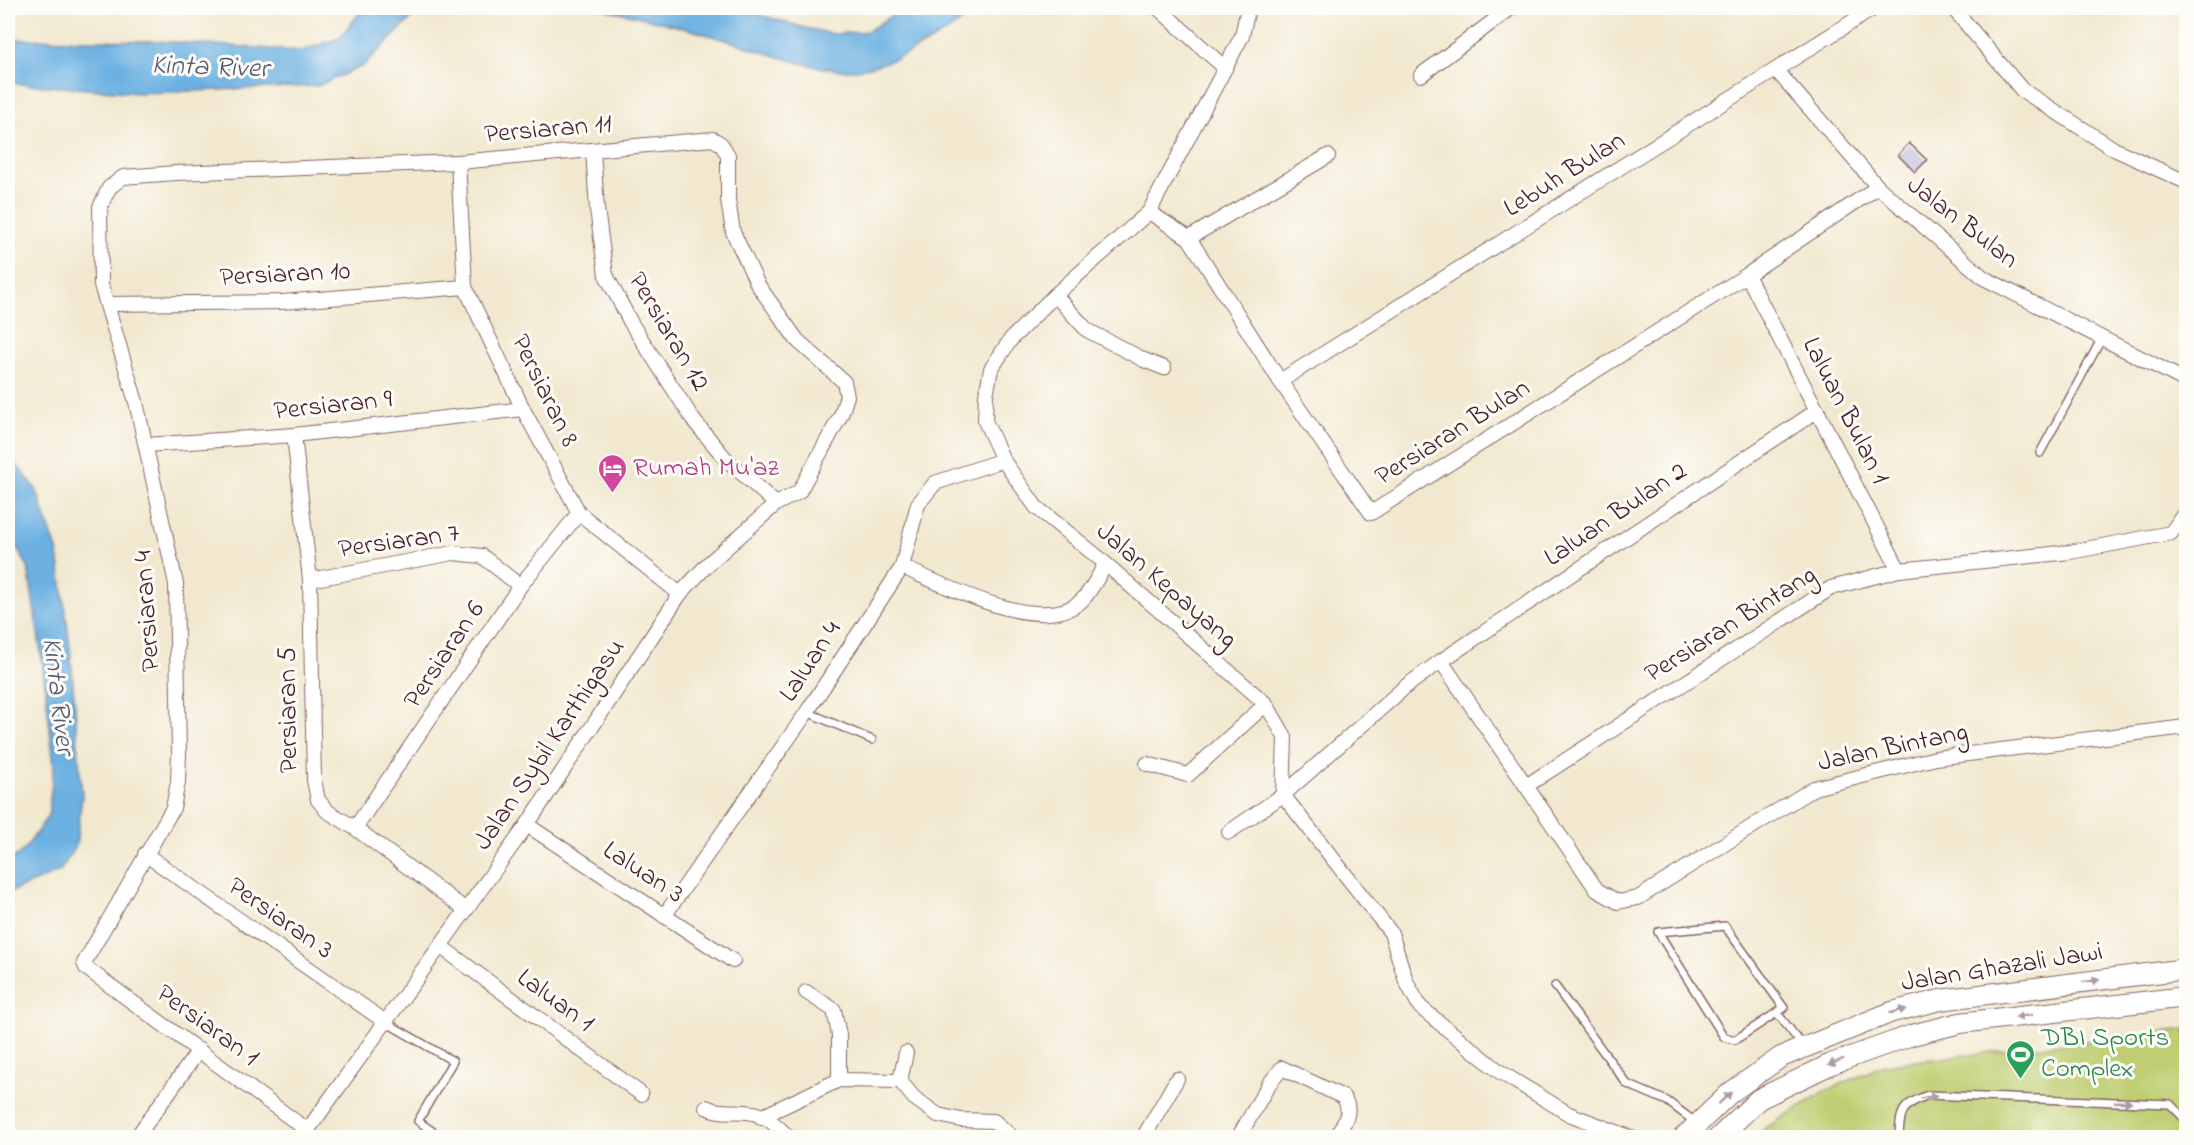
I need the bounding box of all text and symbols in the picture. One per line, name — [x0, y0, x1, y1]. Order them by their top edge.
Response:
water label: Kinta River — [151, 45, 273, 91]
street label: Persiaran 11 — [483, 105, 613, 155]
street label: Lebuh Bulan — [1496, 122, 1634, 228]
street label: Jalan Bulan — [1898, 167, 2026, 279]
street label: Persiaran 10 — [219, 252, 351, 298]
street label: Persiaran 12 — [617, 265, 719, 399]
street label: Persiaran 8 — [500, 328, 588, 454]
street label: Laluan Bulan 1 — [1791, 331, 1899, 491]
street label: Persiaran Bulan — [1368, 370, 1538, 496]
street label: Persiaran 9 — [272, 380, 394, 432]
place label: Rumah Mu'az — [633, 449, 780, 488]
hotel icon: Rumah Mu'az — [596, 452, 628, 494]
street label: Laluan Bulan 2 — [1537, 453, 1695, 577]
street label: Jalan Kepayang — [1087, 513, 1245, 659]
street label: Persiaran 7 — [336, 514, 462, 570]
street label: Persiaran 4 — [124, 549, 172, 673]
street label: Persiaran Bintang — [1637, 556, 1825, 694]
street label: Persiaran 6 — [395, 593, 495, 717]
street label: Laluan 4 — [770, 614, 852, 710]
street label: Jalan Sybil Karthigasu — [464, 631, 636, 859]
water label: Kinta River — [30, 635, 85, 760]
street label: Persiaran 5 — [268, 647, 310, 773]
street label: Jalan Bintang — [1814, 713, 1972, 783]
street label: Laluan 3 — [595, 832, 691, 914]
street label: Persiaran 3 — [219, 868, 341, 970]
street label: Jalan Ghazali Jawi — [1898, 933, 2106, 1003]
street label: Laluan 1 — [508, 959, 602, 1043]
street label: Persiaran 1 — [147, 975, 267, 1077]
one-way arrow — [2081, 976, 2100, 986]
one-way arrow — [1889, 1005, 1907, 1015]
one-way arrow — [2015, 1011, 2034, 1020]
place label: DBI Sports Complex — [2040, 1019, 2169, 1089]
sports icon: DBI Sports Complex — [2004, 1038, 2036, 1080]
one-way arrow — [1826, 1057, 1844, 1067]
one-way arrow — [1718, 1091, 1733, 1104]
one-way arrow — [1919, 1092, 1938, 1101]
one-way arrow — [2114, 1098, 2133, 1107]

